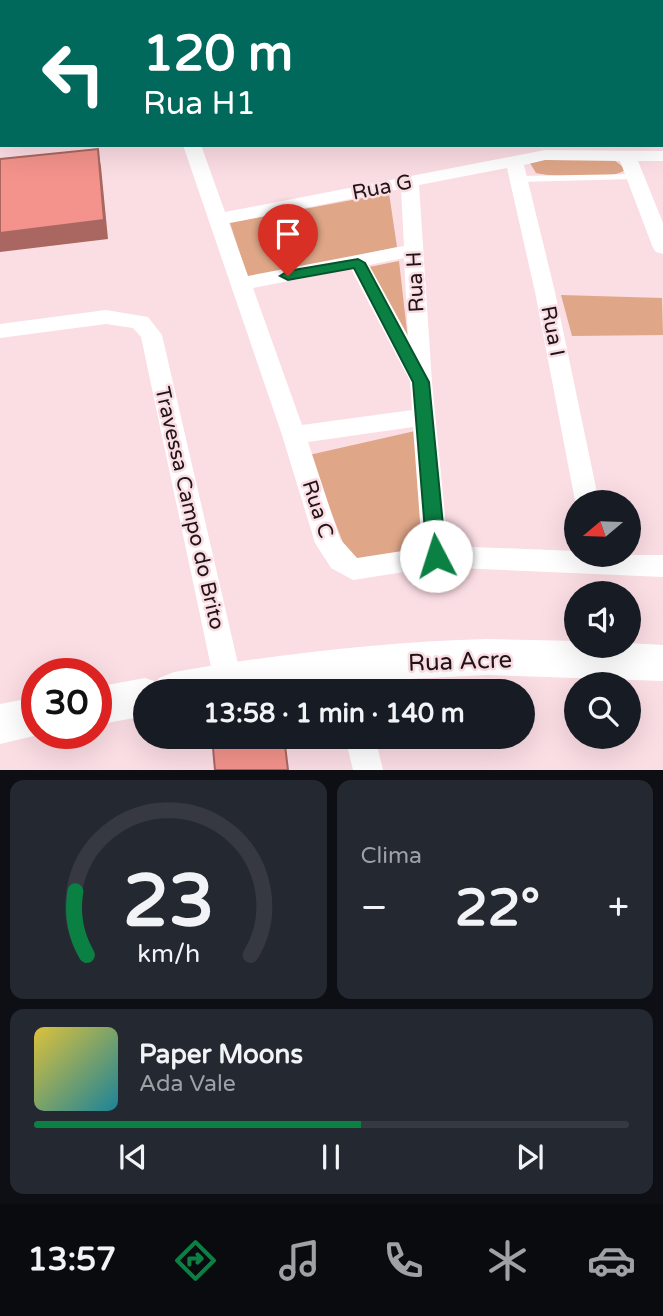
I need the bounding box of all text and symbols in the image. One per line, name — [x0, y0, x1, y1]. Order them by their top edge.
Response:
text: 120 m — [143, 25, 293, 84]
icon: left — [28, 28, 119, 119]
text: Rua H1 — [143, 85, 256, 123]
street label: Rua G — [350, 169, 414, 206]
pin — [258, 204, 318, 276]
icon: arrive — [269, 215, 307, 253]
street label: Rua H — [401, 251, 430, 313]
street label: Rua I — [535, 304, 570, 359]
street label: Travessa Campo do Brito — [149, 384, 230, 632]
street label: Rua C — [296, 477, 339, 541]
north arrow — [564, 490, 640, 567]
map controls — [564, 490, 641, 749]
position arrow — [399, 519, 473, 593]
button: sound — [564, 581, 641, 658]
street label: Rua Acre — [407, 645, 513, 678]
speed limit sign: 30 — [21, 658, 112, 749]
button: search — [564, 672, 641, 749]
text: 13:58 · 1 min · 140 m — [203, 698, 465, 729]
text: Clima — [361, 842, 422, 870]
text: 23 — [123, 859, 214, 947]
text: 22° — [455, 877, 540, 940]
text: − — [361, 885, 388, 931]
text: + — [608, 885, 629, 931]
text: km/h — [137, 939, 200, 969]
text: Paper Moons — [139, 1039, 303, 1070]
text: Ada Vale — [139, 1070, 236, 1098]
icon: previous — [114, 1138, 152, 1176]
icon: pause — [312, 1138, 350, 1176]
icon: next — [511, 1138, 549, 1176]
icon: directions — [171, 1236, 220, 1285]
icon: music — [275, 1236, 324, 1285]
icon: phone — [379, 1236, 428, 1285]
icon: climate — [483, 1236, 532, 1285]
icon: car — [587, 1236, 636, 1285]
text: 13:57 — [27, 1241, 116, 1279]

